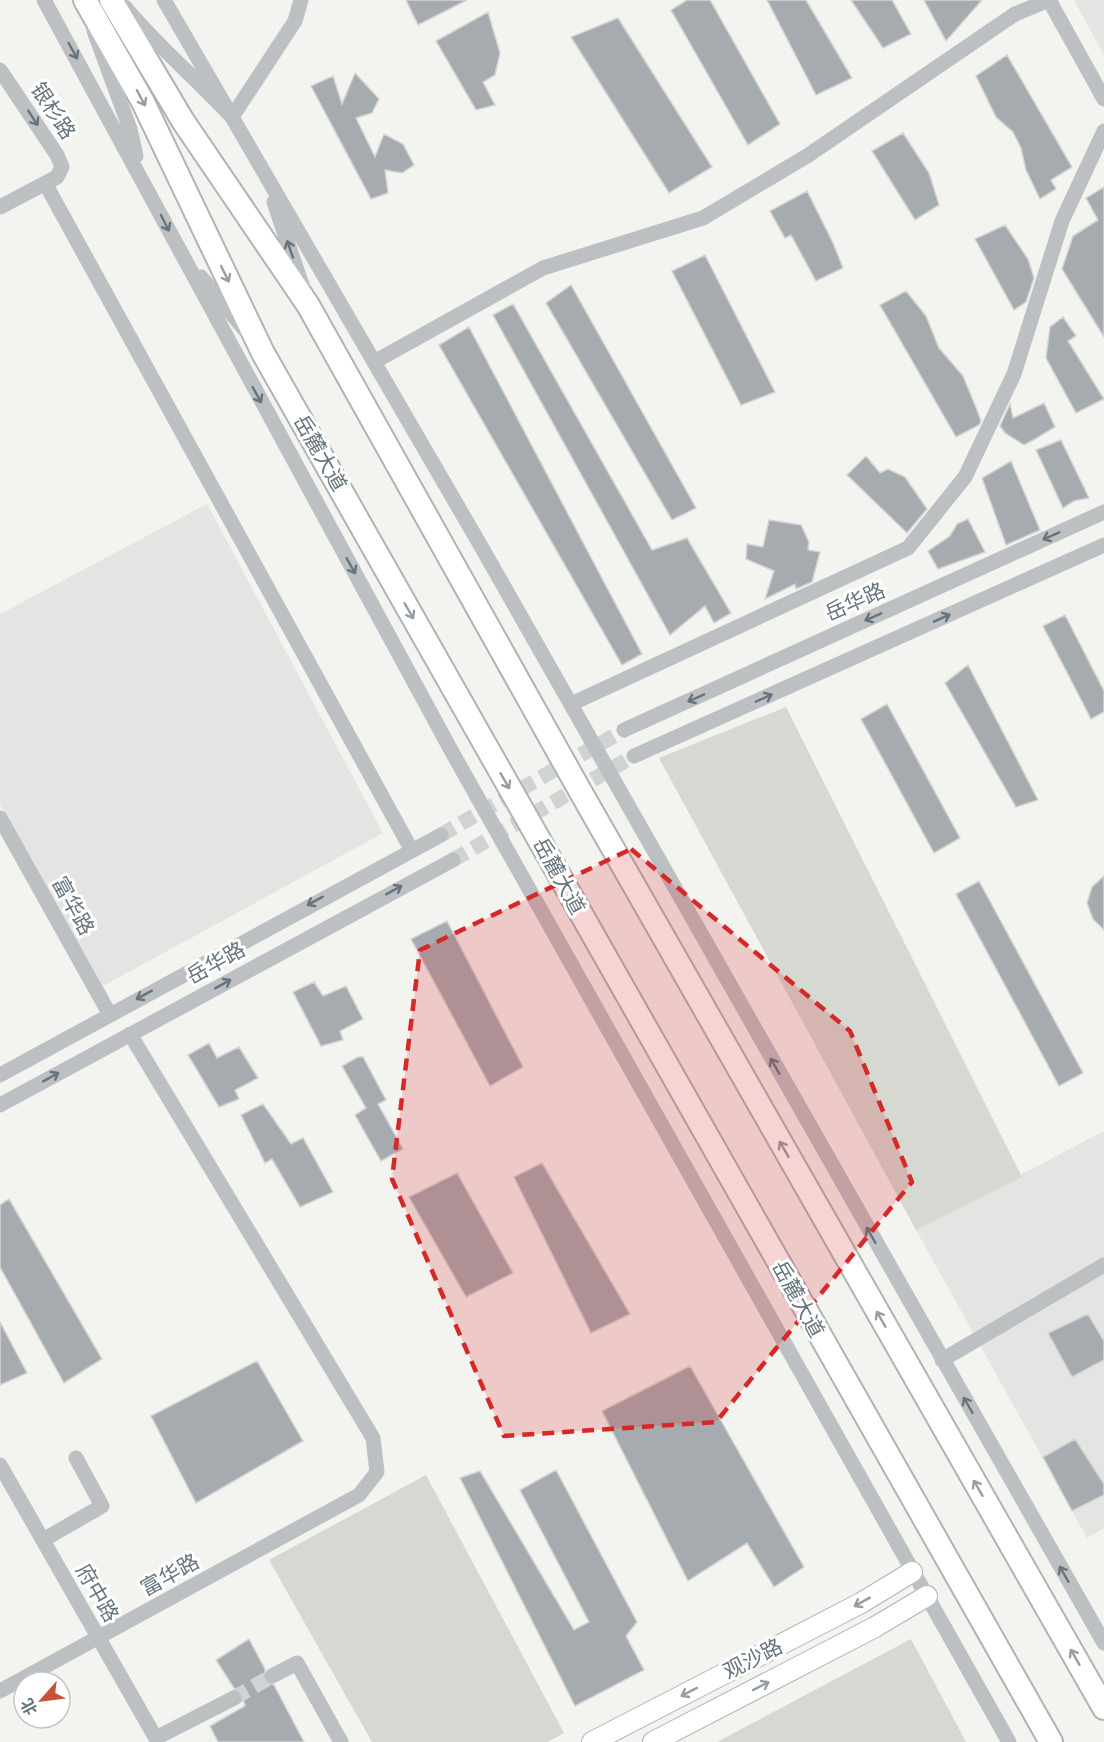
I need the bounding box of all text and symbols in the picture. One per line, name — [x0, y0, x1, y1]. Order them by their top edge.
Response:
one-way arrow — [67, 42, 79, 59]
street label: 银杉路 — [26, 77, 82, 144]
one-way arrow — [135, 89, 147, 106]
one-way arrow — [27, 109, 39, 126]
one-way arrow — [159, 214, 171, 231]
one-way arrow — [283, 240, 294, 259]
one-way arrow — [220, 265, 232, 283]
one-way arrow — [251, 386, 263, 403]
street label: 岳麓大道 — [289, 410, 353, 495]
one-way arrow — [1042, 531, 1060, 542]
one-way arrow — [345, 557, 357, 574]
street label: 岳华路 — [821, 576, 889, 626]
one-way arrow — [404, 602, 416, 619]
one-way arrow — [932, 611, 950, 623]
one-way arrow — [865, 612, 883, 623]
one-way arrow — [754, 691, 772, 703]
one-way arrow — [687, 692, 705, 704]
one-way arrow — [500, 772, 512, 789]
street label: 岳麓大道 — [528, 832, 592, 919]
street label: 富华路 — [47, 872, 101, 939]
one-way arrow — [385, 884, 402, 896]
one-way arrow — [307, 895, 324, 907]
street label: 岳华路 — [182, 935, 249, 989]
one-way arrow — [213, 978, 231, 989]
one-way arrow — [135, 990, 153, 1001]
one-way arrow — [769, 1058, 781, 1075]
one-way arrow — [42, 1071, 60, 1082]
one-way arrow — [778, 1141, 790, 1158]
one-way arrow — [865, 1227, 877, 1244]
street label: 岳麓大道 — [767, 1255, 831, 1342]
one-way arrow — [875, 1310, 886, 1328]
one-way arrow — [961, 1397, 973, 1414]
one-way arrow — [972, 1480, 984, 1497]
street label: 富华路 — [136, 1547, 203, 1601]
street label: 府中路 — [71, 1559, 125, 1626]
one-way arrow — [1058, 1566, 1070, 1583]
one-way arrow — [854, 1596, 871, 1608]
street label: 观沙路 — [719, 1632, 787, 1684]
one-way arrow — [1069, 1649, 1081, 1666]
north arrow — [12, 1670, 72, 1730]
one-way arrow — [752, 1680, 770, 1691]
one-way arrow — [681, 1686, 698, 1698]
text: 北 — [16, 1695, 41, 1719]

